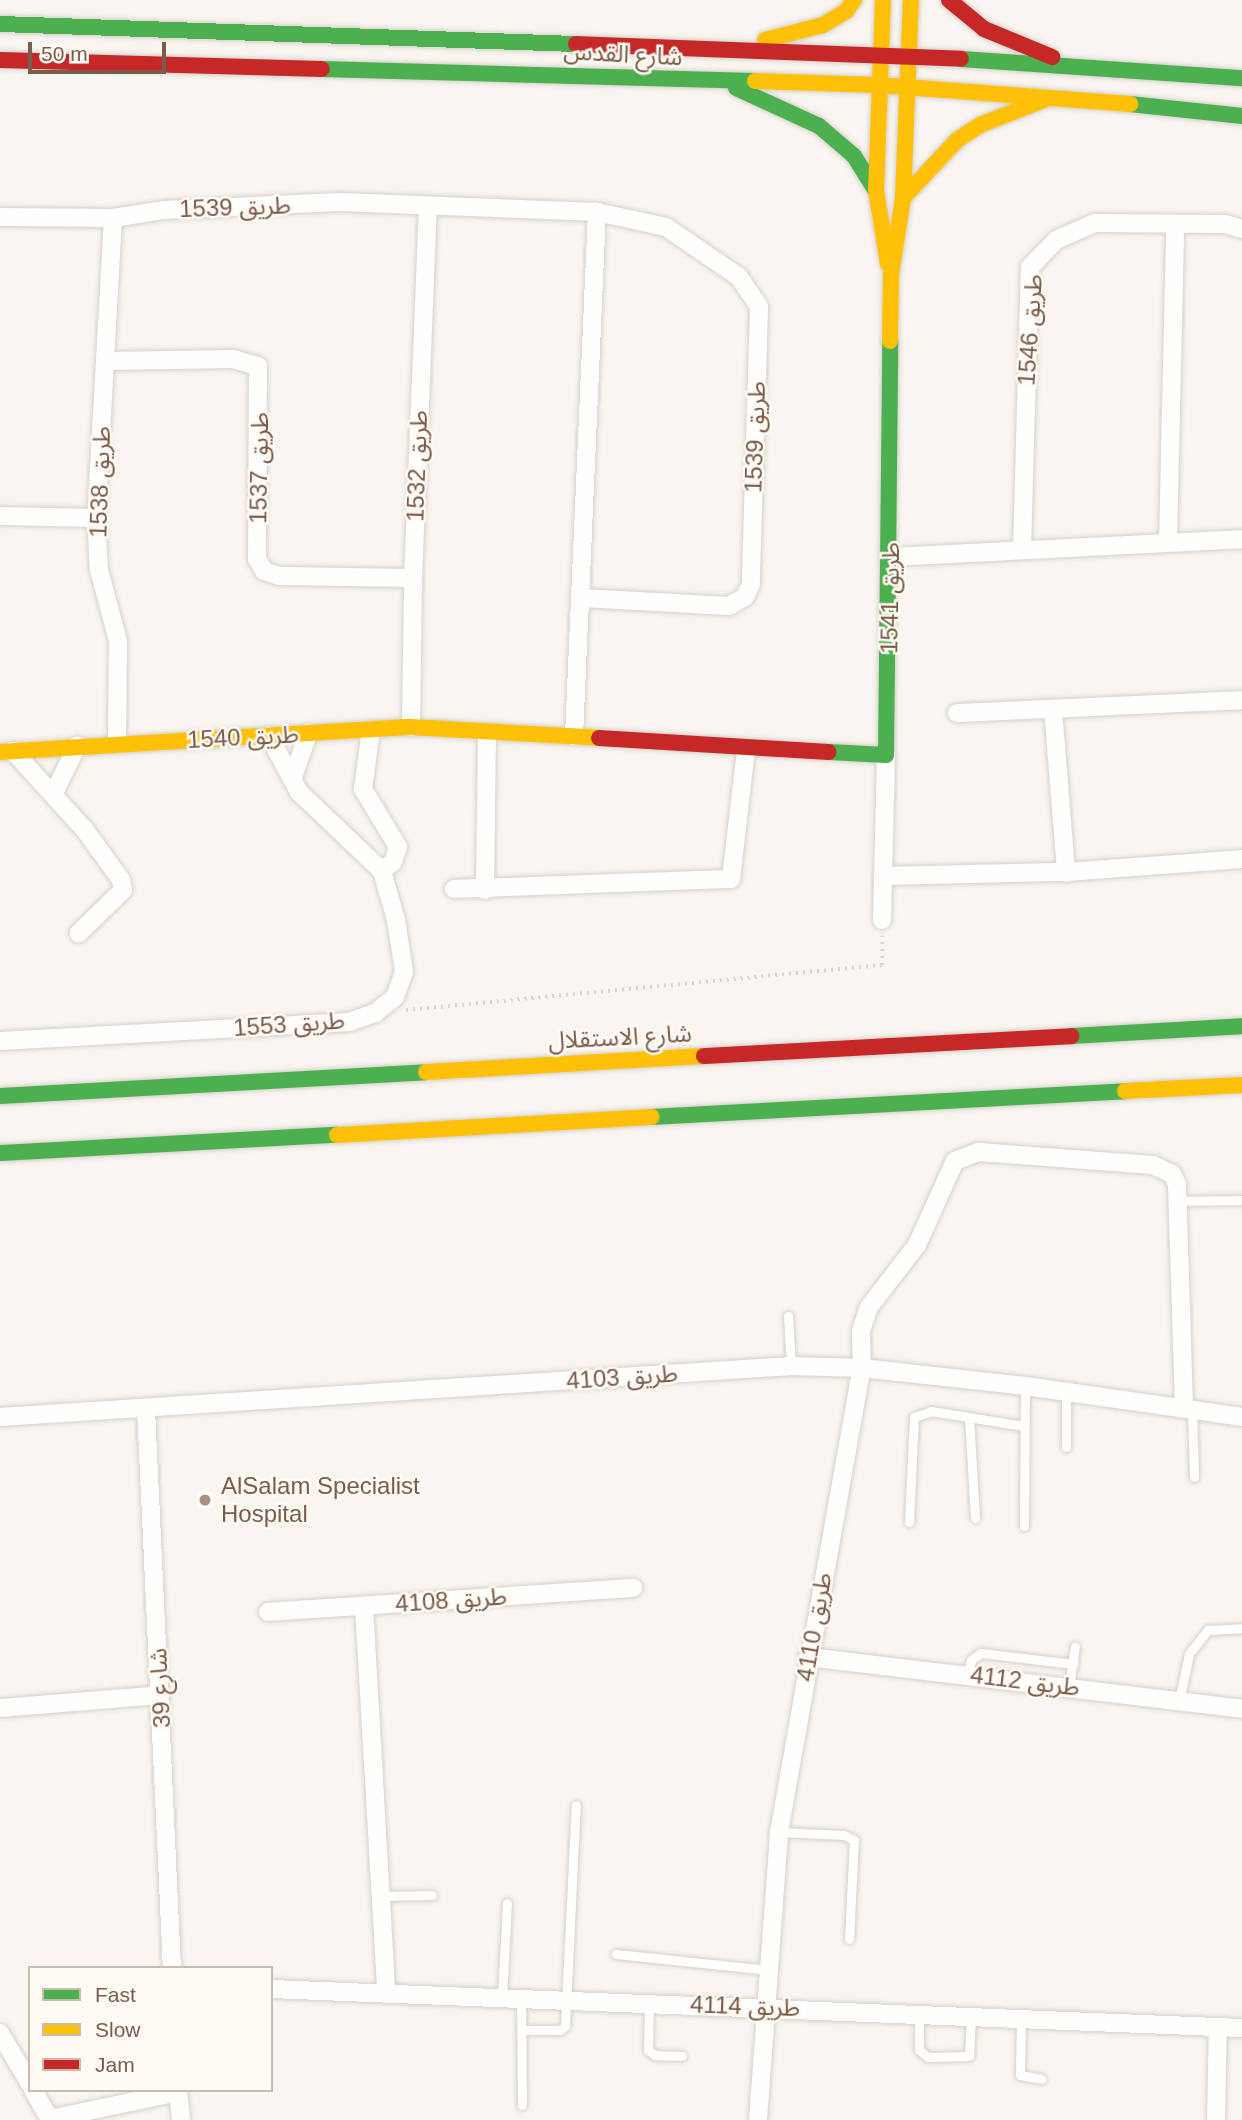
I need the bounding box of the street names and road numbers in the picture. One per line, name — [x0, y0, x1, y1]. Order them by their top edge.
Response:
street label: شارع القدس — [563, 37, 683, 71]
street label: طريق 1539 — [179, 191, 291, 223]
street label: طريق 1546 — [1012, 273, 1048, 387]
street label: طريق 1539 — [739, 381, 771, 493]
street label: طريق 1532 — [401, 410, 433, 522]
street label: طريق 1537 — [244, 412, 274, 524]
street label: طريق 1538 — [84, 426, 116, 538]
street label: طريق 1541 — [875, 542, 905, 654]
street label: طريق 1540 — [186, 720, 300, 754]
street label: طريق 1553 — [232, 1006, 346, 1042]
street label: شارع الاستقلال — [547, 1019, 693, 1055]
street label: طريق 4103 — [565, 1359, 679, 1395]
street label: طريق 4110 — [790, 1570, 838, 1684]
street label: طريق 4108 — [394, 1582, 508, 1618]
street label: شارع 39 — [144, 1647, 176, 1729]
street label: طريق 4112 — [969, 1660, 1081, 1702]
street label: طريق 4114 — [690, 1990, 800, 2022]

